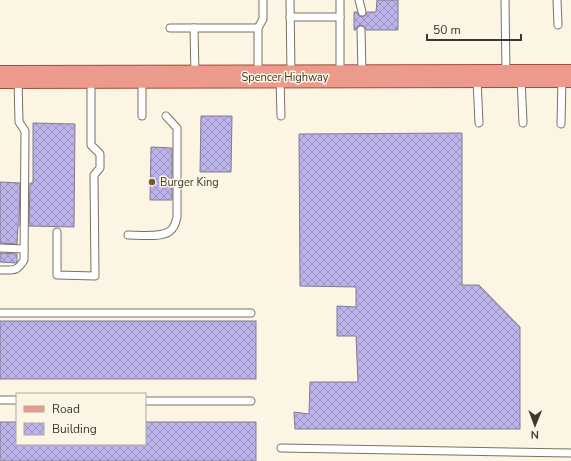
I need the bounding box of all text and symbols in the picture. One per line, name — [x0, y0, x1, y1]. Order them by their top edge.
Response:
scale bar — [427, 16, 521, 42]
text: 50 m — [433, 22, 461, 38]
street label: Spencer Highway — [241, 70, 329, 85]
place label: Burger King — [160, 175, 219, 190]
marker: Burger King — [147, 177, 157, 187]
legend — [16, 393, 146, 445]
text: Road — [52, 401, 80, 417]
north arrow — [515, 405, 555, 445]
text: Building — [52, 421, 97, 437]
text: N — [531, 427, 539, 442]

